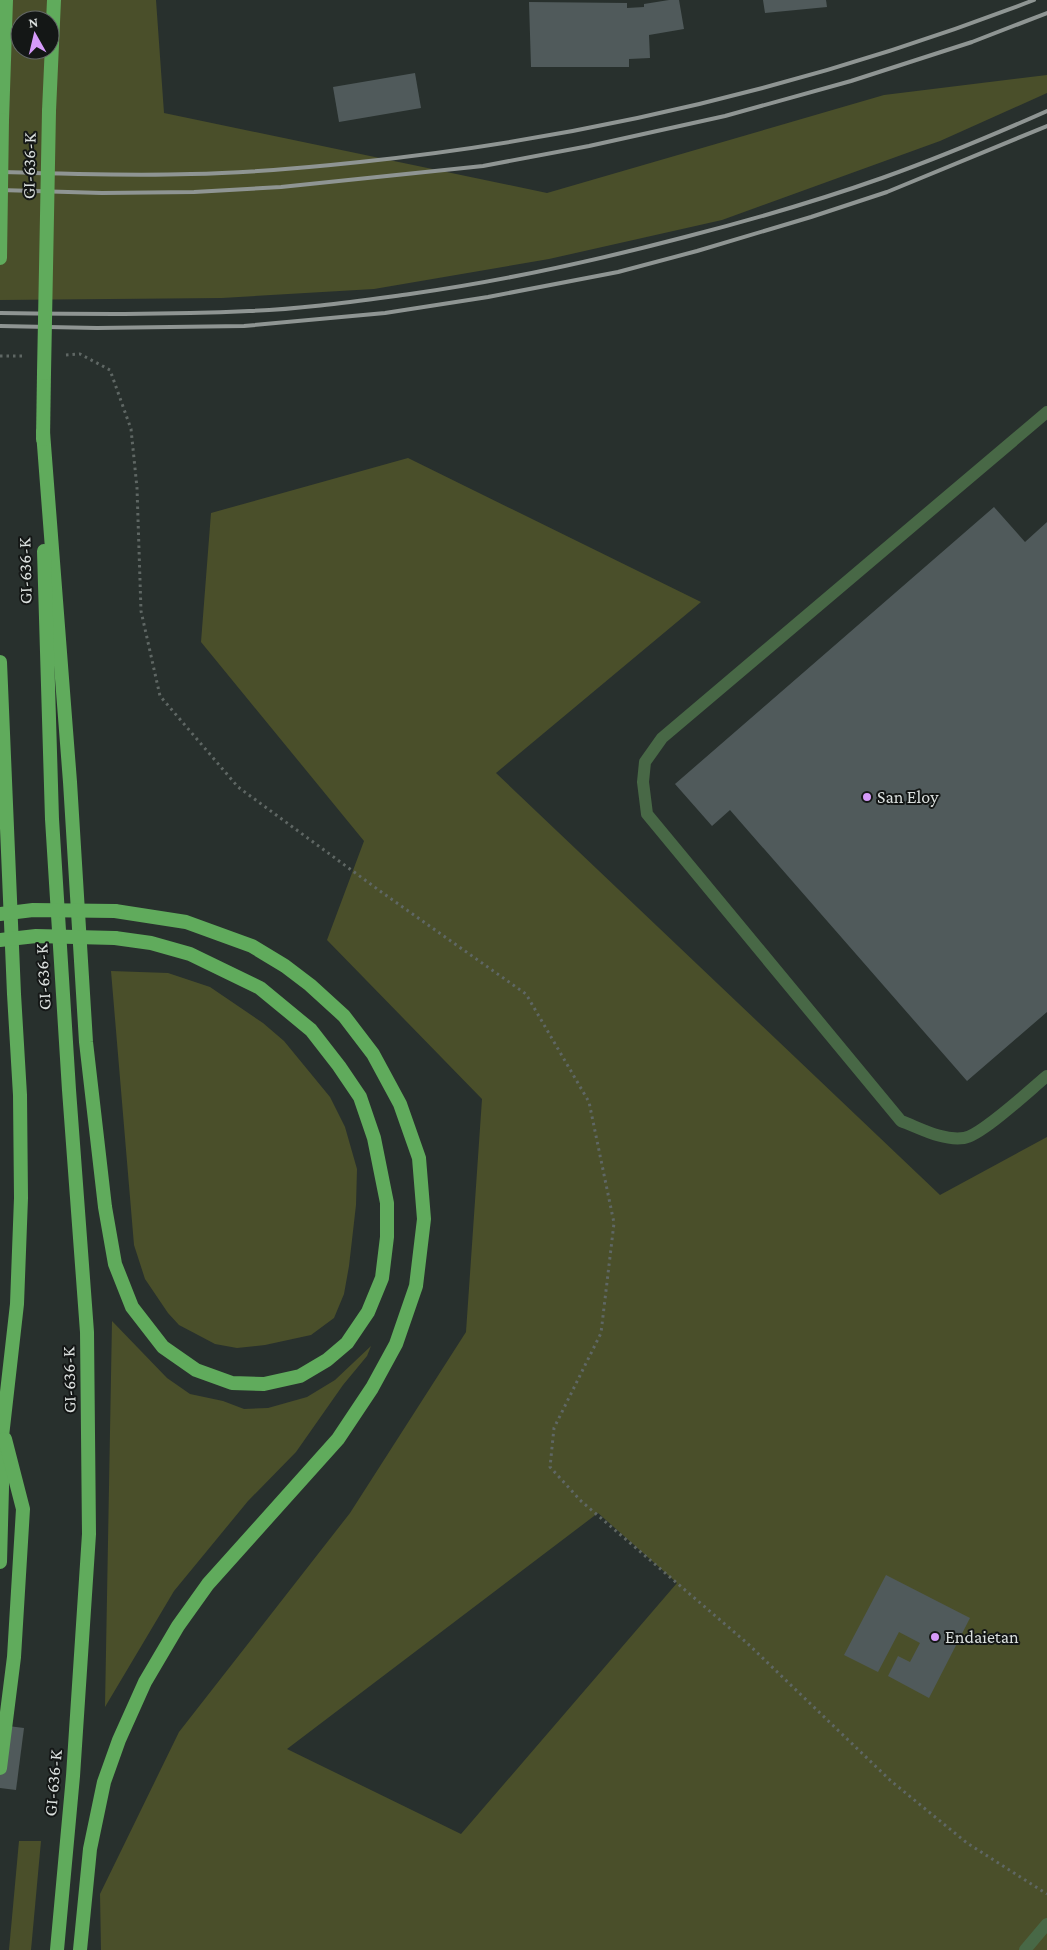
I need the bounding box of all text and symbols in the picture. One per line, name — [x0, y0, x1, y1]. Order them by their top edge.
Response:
north arrow — [10, 10, 60, 60]
text: N — [27, 13, 39, 31]
street label: GI-636-K — [18, 132, 40, 199]
street label: GI-636-K — [14, 537, 36, 604]
place label: San Eloy — [877, 787, 939, 807]
marker: San Eloy — [861, 791, 873, 803]
street label: GI-636-K — [31, 943, 55, 1011]
street label: GI-636-K — [58, 1346, 80, 1413]
place label: Endaietan — [945, 1627, 1019, 1647]
marker: Endaietan — [929, 1631, 941, 1643]
street label: GI-636-K — [40, 1748, 66, 1817]

